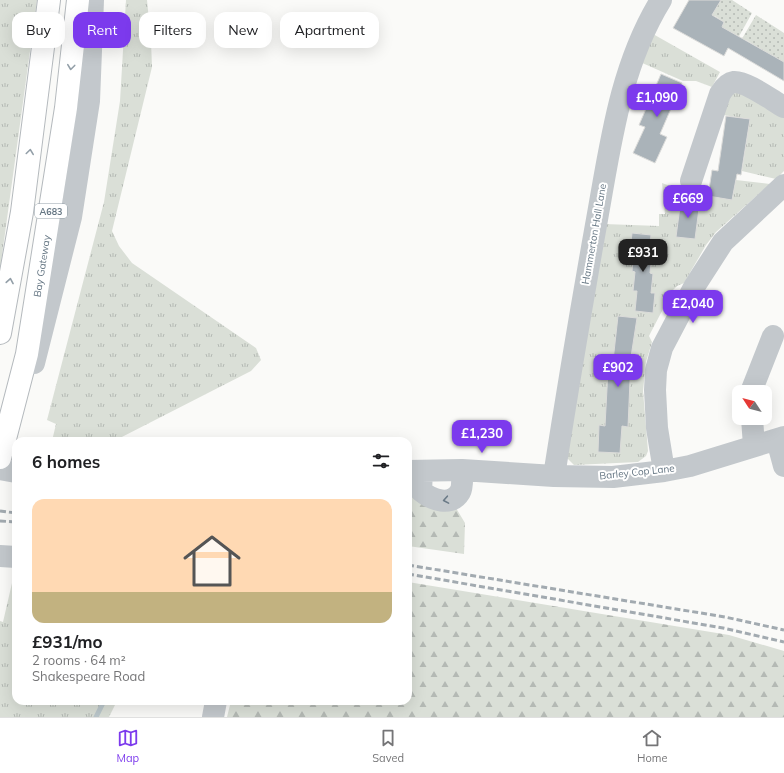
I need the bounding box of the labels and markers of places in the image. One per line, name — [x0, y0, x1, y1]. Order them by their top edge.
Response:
pin: £1,090 — [624, 84, 690, 118]
pin: £669 — [664, 185, 712, 219]
pin: £931 — [619, 239, 667, 273]
pin: £2,040 — [660, 290, 726, 324]
pin: £902 — [594, 354, 642, 388]
pin: £1,230 — [449, 420, 515, 454]

